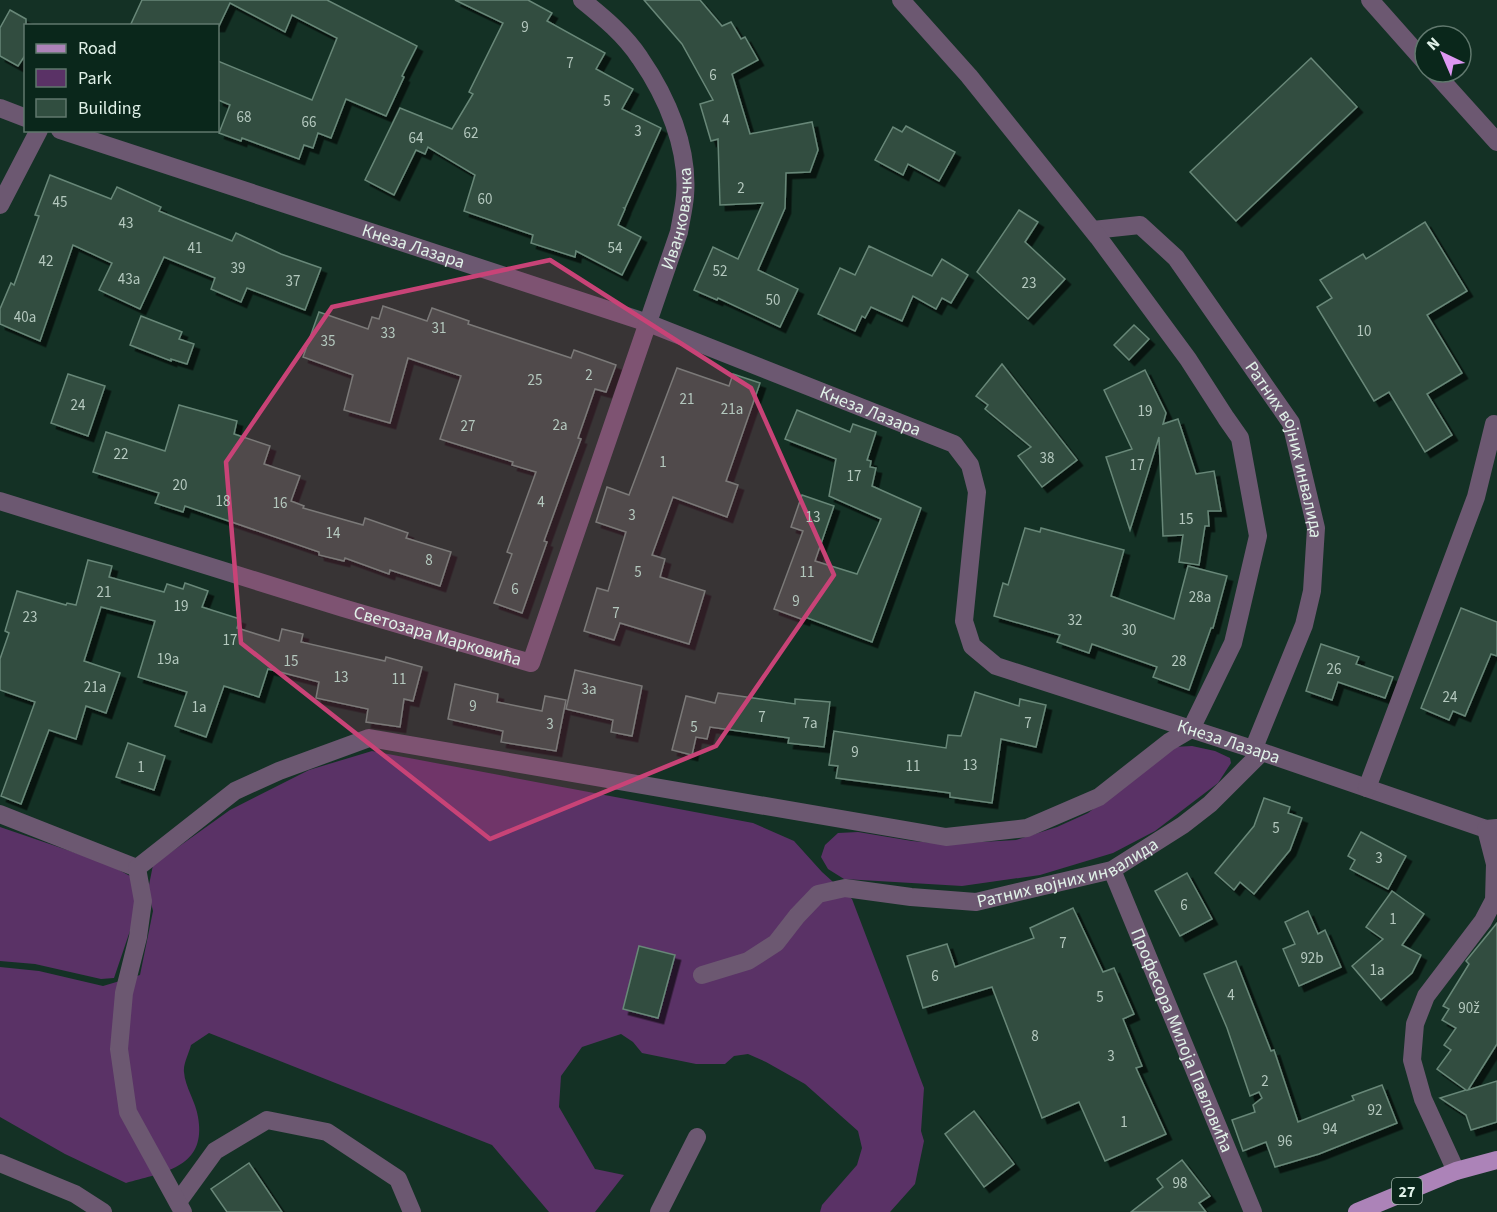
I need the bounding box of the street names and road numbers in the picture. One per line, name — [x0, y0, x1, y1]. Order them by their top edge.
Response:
street label: Иванковачка — [655, 166, 699, 273]
street label: Кнеза Лазара — [359, 218, 468, 275]
street label: Ратних војних инвалида — [1239, 357, 1328, 539]
street label: Кнеза Лазара — [816, 380, 925, 443]
street label: Светозара Марковића — [351, 600, 525, 673]
street label: Кнеза Лазара — [1174, 713, 1283, 770]
street label: Ратних војних инвалида — [974, 832, 1163, 914]
street label: Професора Милоја Павловића — [1124, 924, 1239, 1156]
road number: 27 — [1392, 1178, 1422, 1204]

